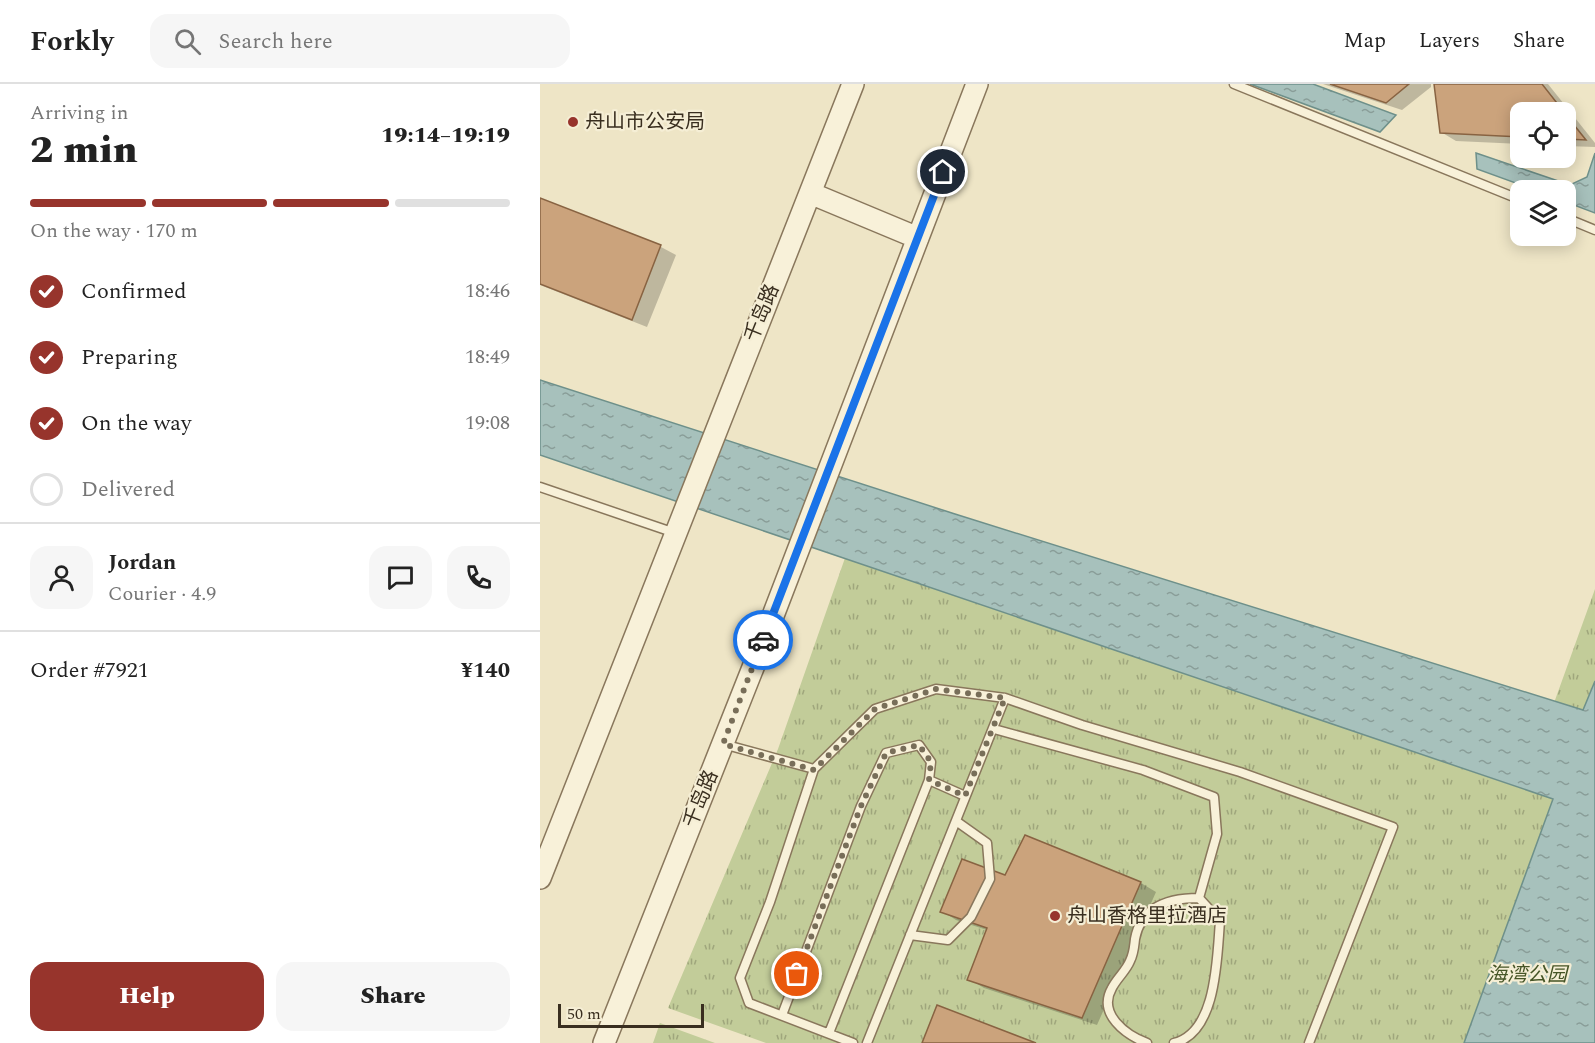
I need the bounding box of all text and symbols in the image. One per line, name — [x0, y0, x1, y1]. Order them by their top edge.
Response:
search box — [150, 14, 570, 68]
text: Forkly — [30, 20, 114, 63]
icon: search — [171, 25, 204, 58]
text: Search here — [219, 25, 333, 58]
text: Map — [1344, 25, 1386, 57]
text: Layers — [1419, 25, 1480, 57]
text: Share — [1513, 25, 1565, 57]
text: Arriving in — [30, 98, 128, 128]
map controls — [1510, 102, 1576, 246]
button: locate — [1510, 102, 1576, 168]
place label: 舟山市公安局 — [585, 107, 705, 137]
marker: 舟山市公安局 — [566, 115, 580, 129]
text: 19:14–19:19 — [381, 119, 510, 152]
text: 2 min — [30, 121, 138, 180]
pin — [917, 146, 968, 197]
icon: home — [926, 155, 959, 188]
button: layers — [1510, 180, 1576, 246]
text: On the way · 170 m — [30, 216, 198, 246]
icon: check — [30, 275, 63, 308]
text: Confirmed — [81, 275, 187, 308]
text: 18:46 — [465, 276, 510, 306]
street label: 千岛路 — [737, 280, 787, 346]
icon: check — [30, 341, 63, 374]
text: Preparing — [81, 341, 178, 374]
text: 18:49 — [465, 342, 510, 372]
icon: check — [30, 407, 63, 440]
text: On the way — [81, 407, 192, 440]
text: 19:08 — [465, 408, 510, 438]
text: Delivered — [81, 473, 175, 506]
button: person — [30, 546, 93, 609]
text: Jordan — [108, 546, 176, 579]
button: chat — [369, 546, 432, 609]
button: phone — [447, 546, 510, 609]
text: Courier · 4.9 — [108, 579, 216, 609]
courier — [733, 610, 793, 670]
icon: car — [747, 624, 780, 657]
text: Order #7921 — [30, 654, 149, 687]
text: ¥140 — [461, 654, 510, 687]
street label: 千岛路 — [676, 766, 726, 832]
place label: 舟山香格里拉酒店 — [1067, 901, 1227, 931]
marker: 舟山香格里拉酒店 — [1048, 909, 1062, 923]
pin — [771, 948, 822, 999]
icon: bag — [780, 957, 813, 990]
park label: 海湾公园 — [1487, 960, 1570, 990]
button: Help — [30, 962, 264, 1031]
button: Share — [276, 962, 510, 1031]
scale bar — [558, 1001, 704, 1028]
text: 50 m — [567, 1002, 601, 1026]

